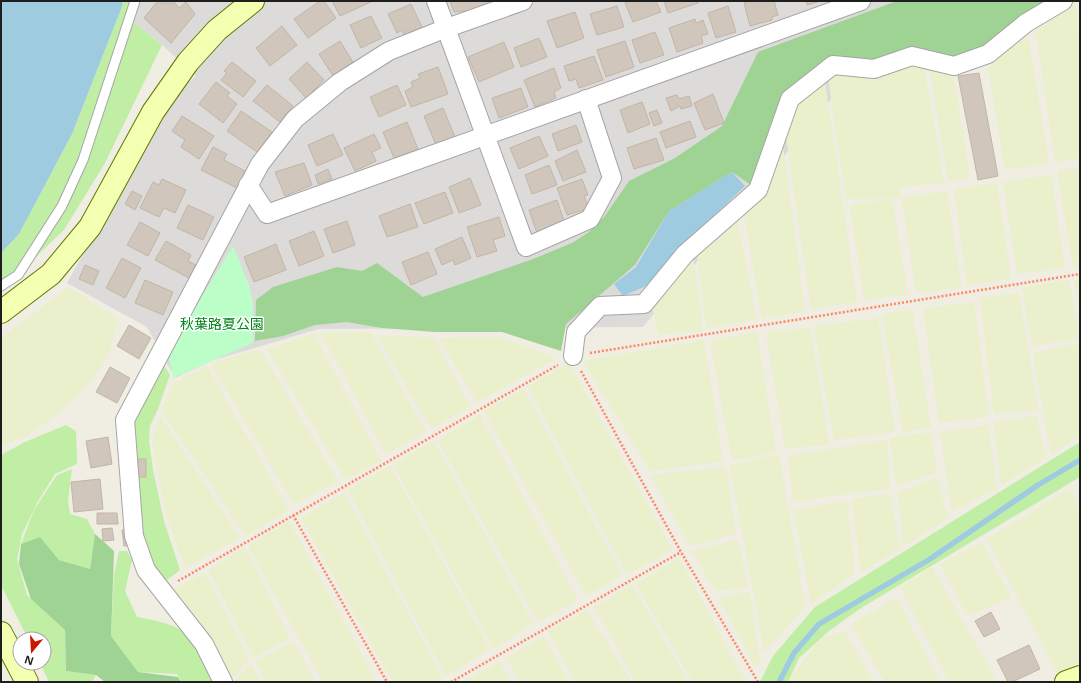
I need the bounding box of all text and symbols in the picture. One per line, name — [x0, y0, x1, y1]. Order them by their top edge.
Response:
park label: 秋葉路夏公園 — [180, 314, 264, 333]
north arrow — [12, 631, 52, 671]
text: N — [22, 652, 35, 670]

